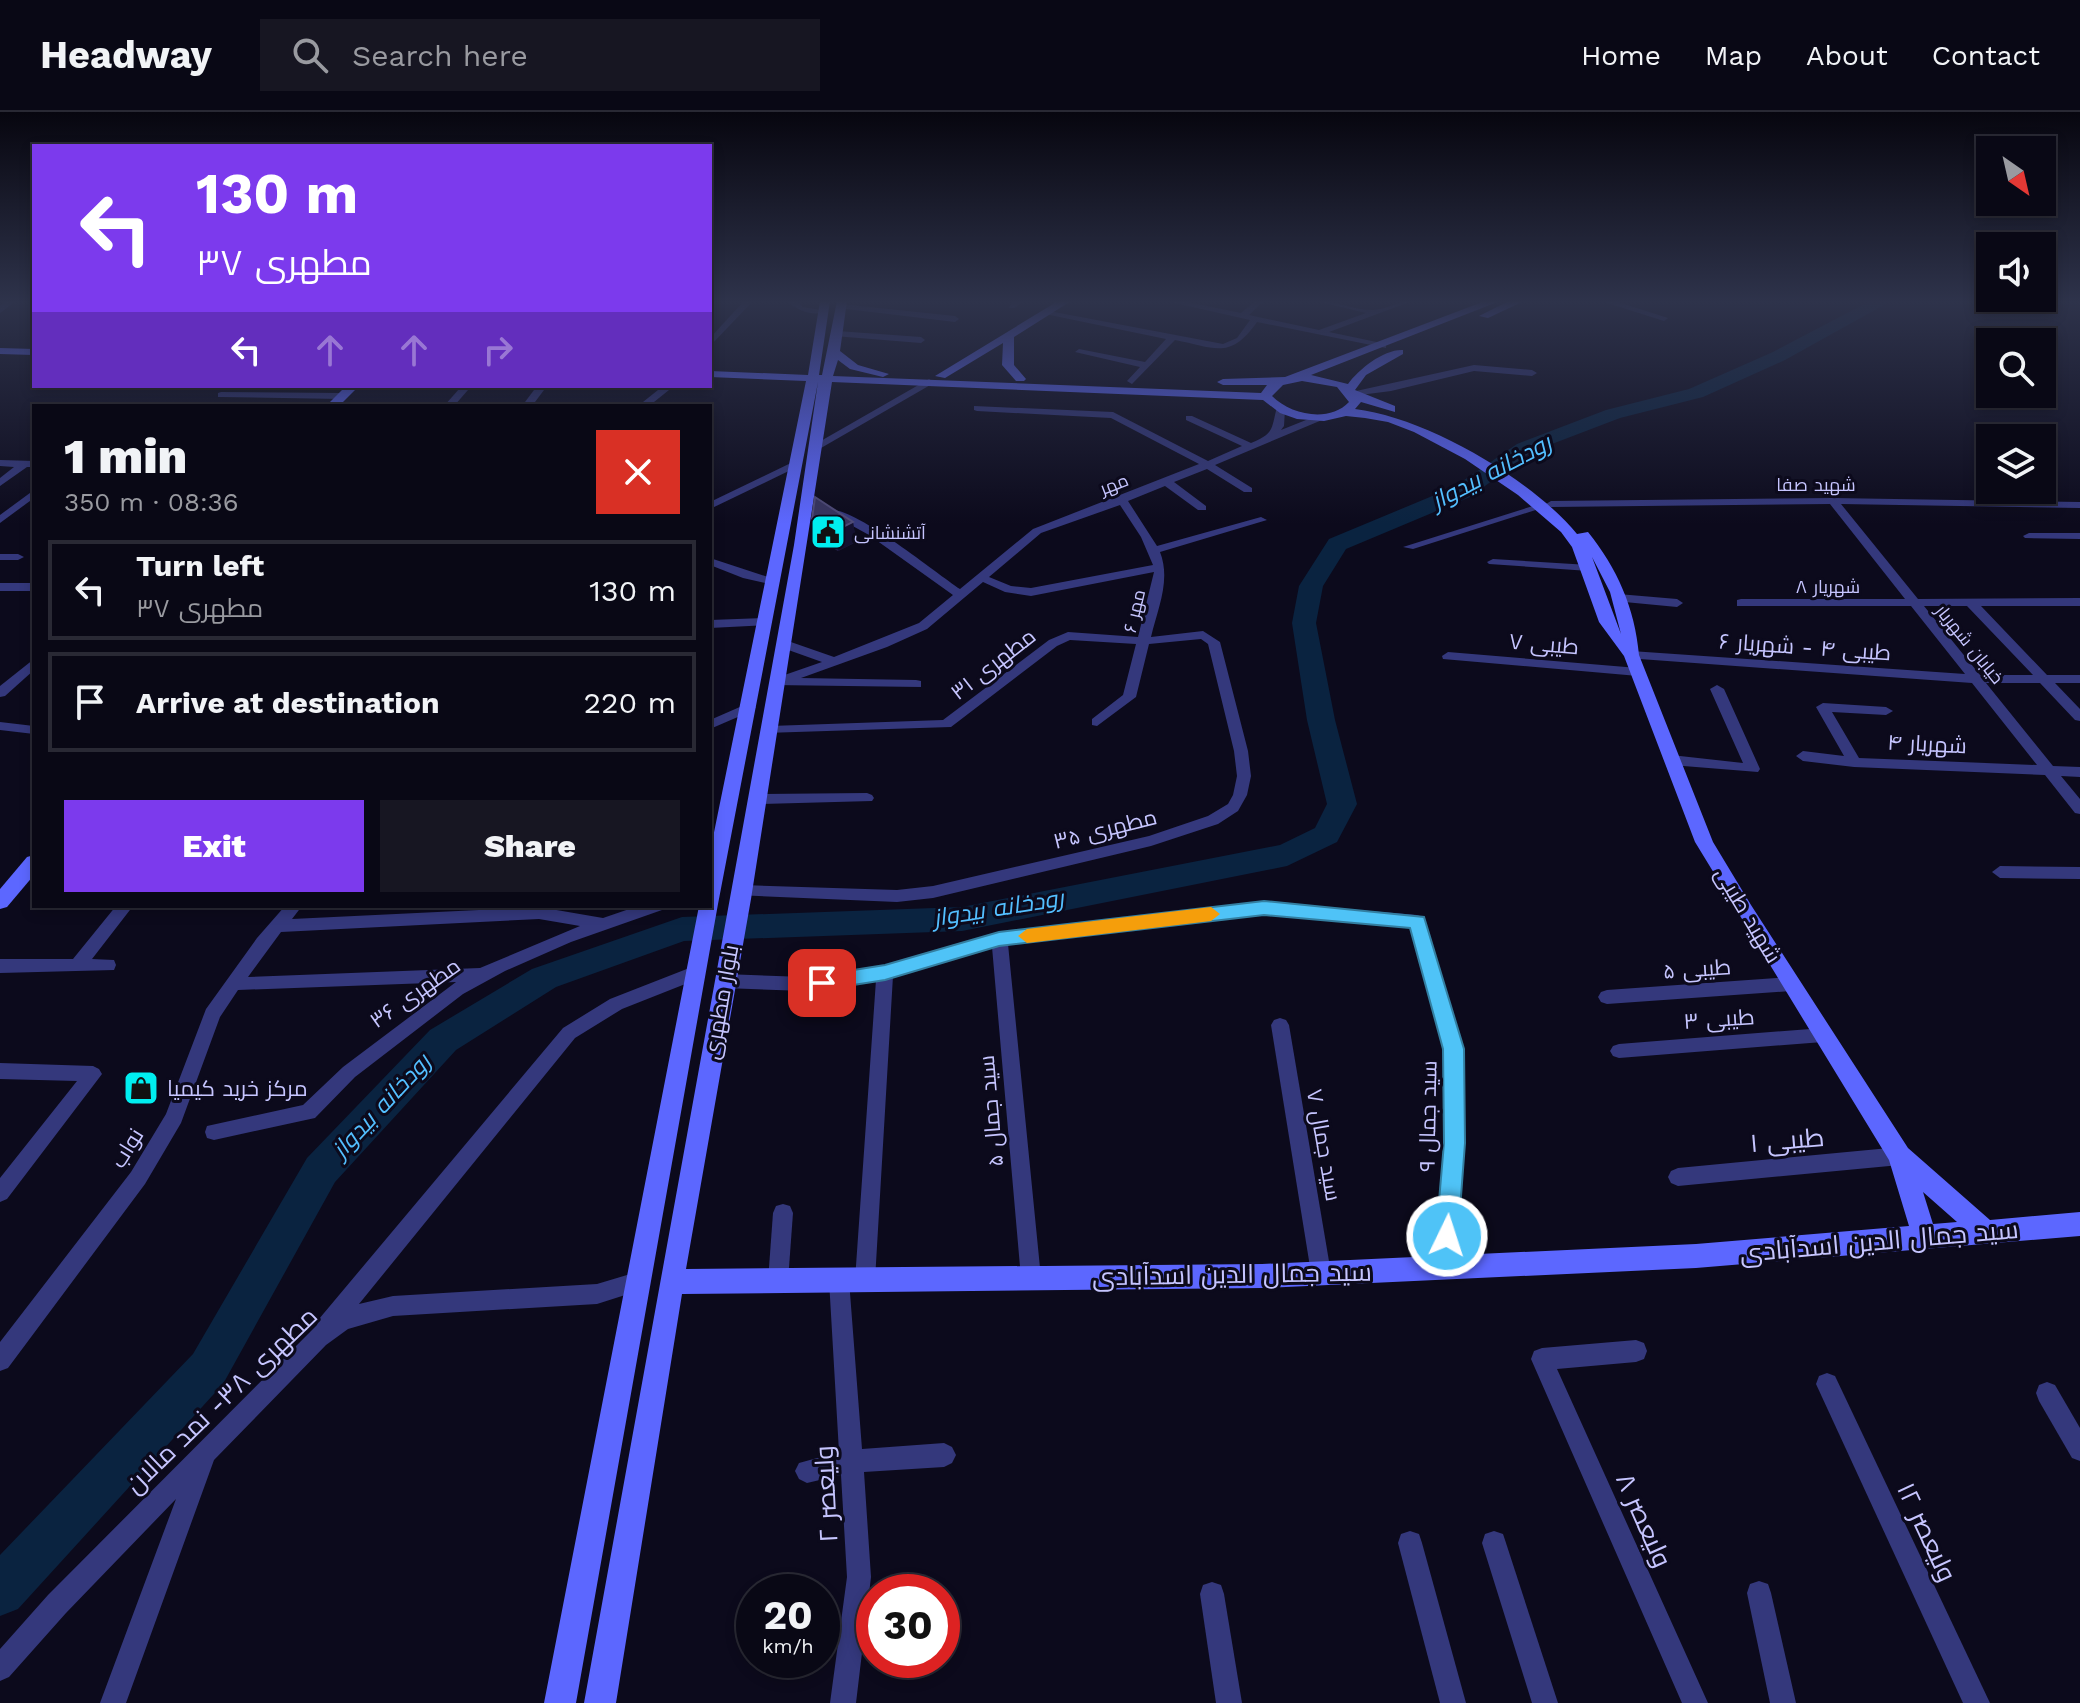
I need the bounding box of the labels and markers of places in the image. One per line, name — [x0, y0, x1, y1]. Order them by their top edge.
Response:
public building icon: آتشنشانی — [809, 513, 847, 551]
place label: آتشنشانی — [854, 522, 926, 544]
pin — [788, 949, 856, 1017]
shop icon: مرکز خرید کیمیا — [122, 1069, 160, 1107]
place label: مرکز خرید کیمیا — [167, 1076, 308, 1101]

